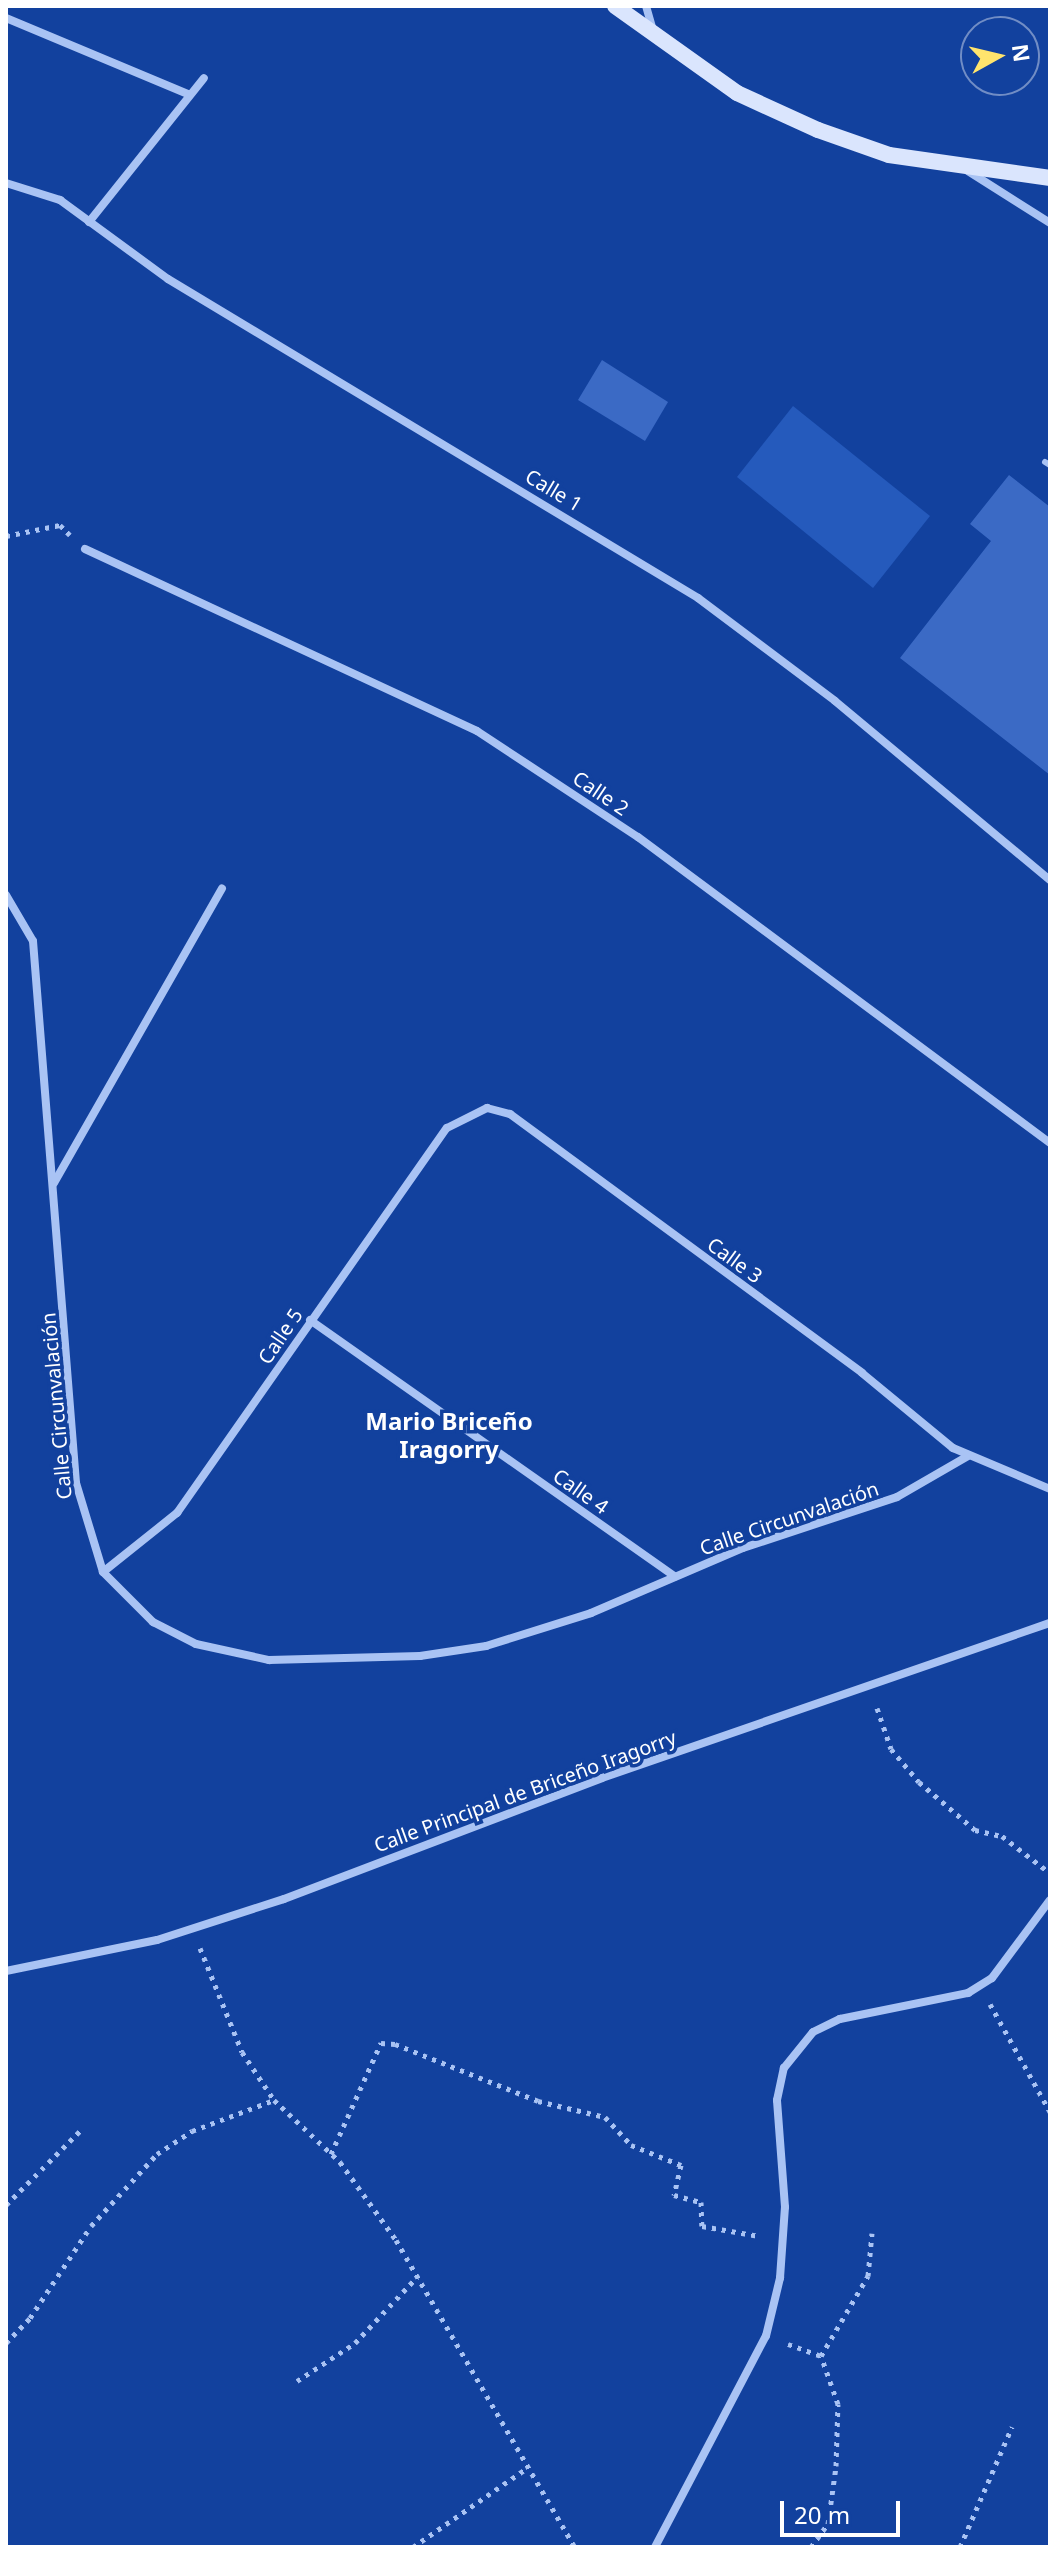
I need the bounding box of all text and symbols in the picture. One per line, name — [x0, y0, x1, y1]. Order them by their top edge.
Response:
north arrow — [960, 16, 1040, 96]
text: N — [1006, 42, 1038, 64]
street label: Calle 1 — [521, 464, 587, 516]
street label: Calle 2 — [569, 766, 633, 820]
street label: Calle 3 — [703, 1232, 767, 1288]
street label: Calle 5 — [253, 1304, 307, 1368]
street label: Calle Circunvalación — [36, 1312, 76, 1500]
district label: Mario Briceño Iragorry — [365, 1407, 533, 1463]
street label: Calle 4 — [549, 1463, 613, 1519]
street label: Calle Circunvalación — [696, 1476, 882, 1560]
street label: Calle Principal de Briceño Iragorry — [371, 1725, 679, 1857]
scale bar — [784, 2485, 904, 2535]
text: 20 m — [794, 2498, 850, 2531]

